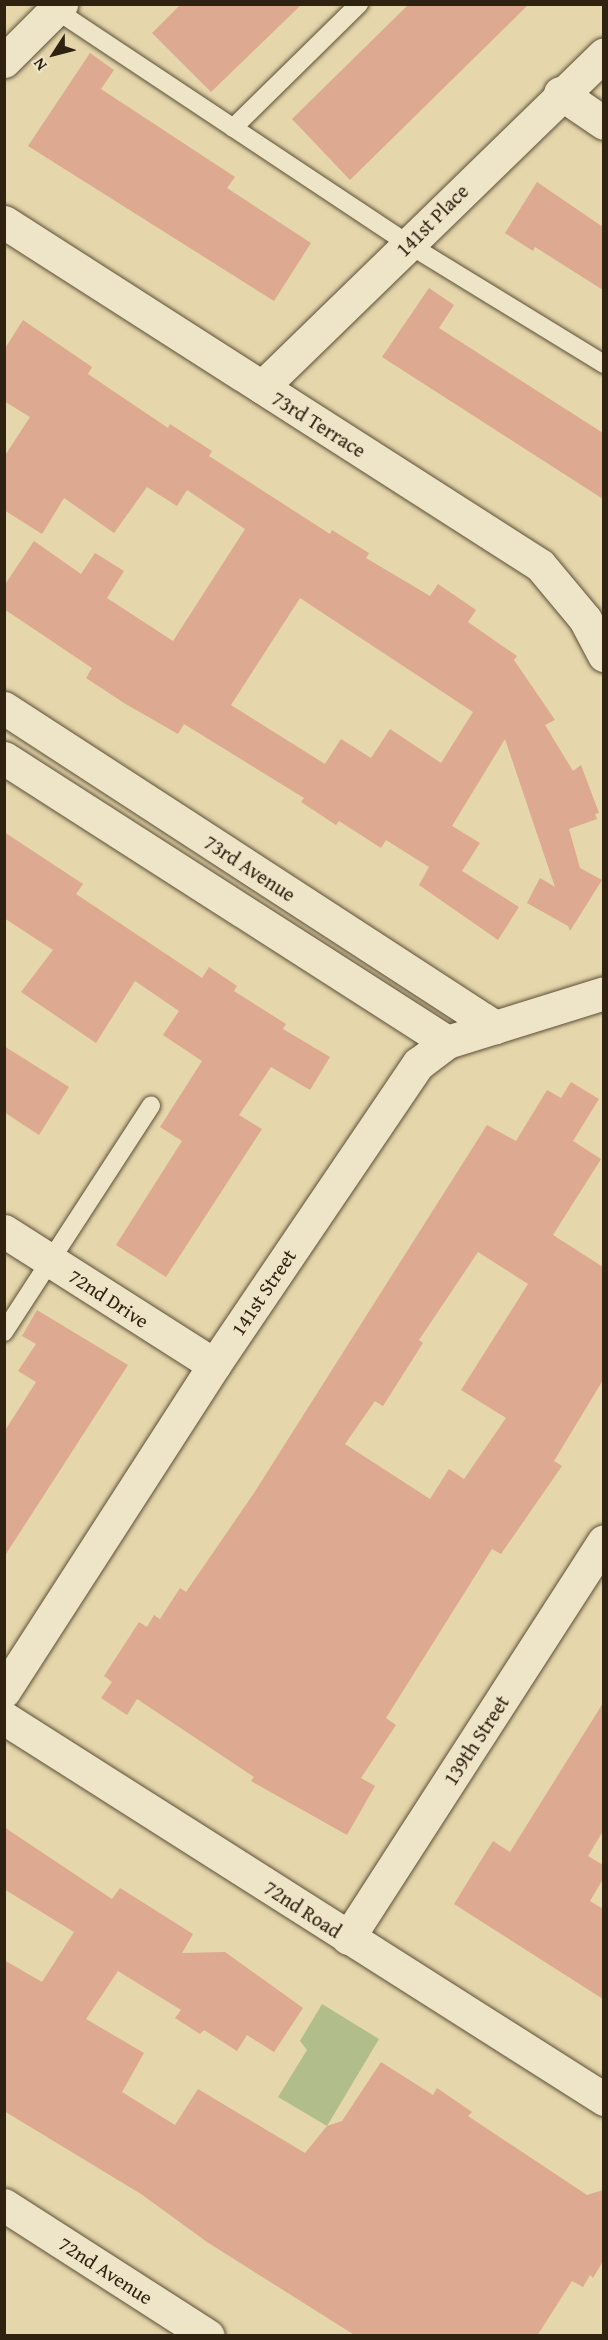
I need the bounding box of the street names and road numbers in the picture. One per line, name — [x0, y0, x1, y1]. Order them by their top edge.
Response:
street label: 141st Place — [391, 179, 473, 261]
street label: 73rd Terrace — [268, 386, 370, 462]
street label: 73rd Avenue — [200, 830, 300, 906]
street label: 141st Street — [225, 1244, 301, 1340]
street label: 72nd Drive — [65, 1263, 153, 1333]
street label: 139th Street — [438, 1691, 514, 1789]
street label: 72nd Road — [260, 1875, 346, 1943]
street label: 72nd Avenue — [55, 2231, 157, 2309]

